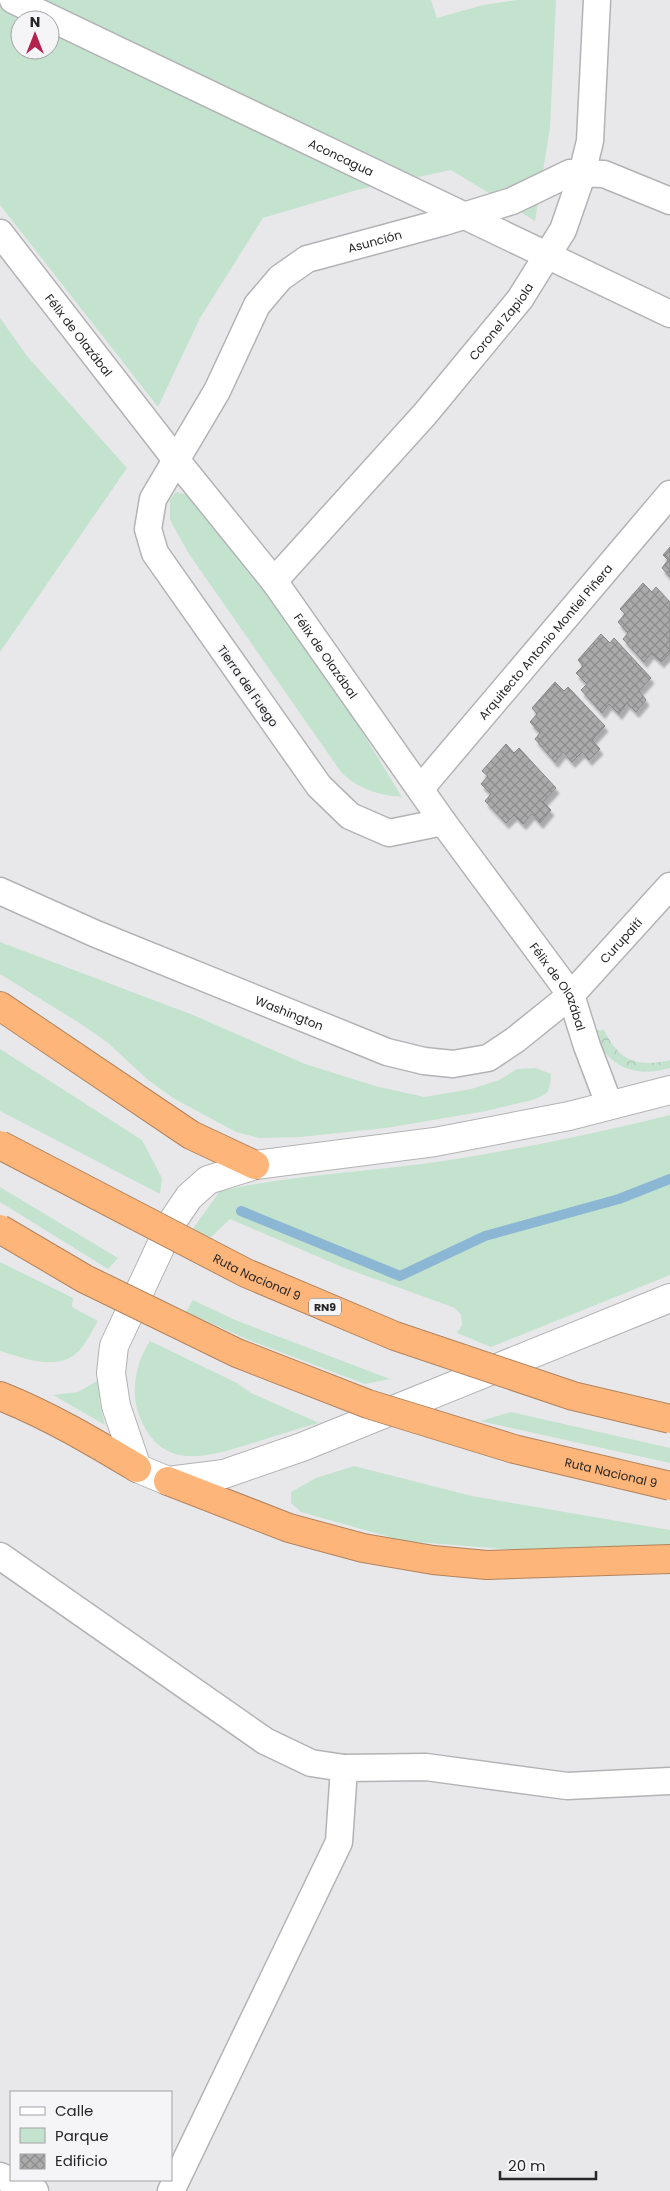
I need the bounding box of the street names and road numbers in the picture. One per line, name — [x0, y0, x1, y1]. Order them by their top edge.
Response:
street label: Aconcagua — [306, 134, 377, 180]
street label: Asunción — [346, 225, 404, 256]
street label: Coronel Zapiola — [465, 279, 537, 364]
street label: Félix de Olazábal — [42, 290, 117, 380]
street label: Arquitecto Antonio Montiel Piñera — [474, 560, 616, 723]
street label: Félix de Olazábal — [290, 610, 362, 702]
street label: Tierra del Fuego — [214, 642, 283, 730]
street label: Curupaití — [596, 914, 646, 967]
street label: Félix de Olazábal — [526, 939, 590, 1033]
street label: Washington — [253, 991, 326, 1034]
street label: Ruta Nacional 9 — [210, 1249, 304, 1304]
road number: RN9 — [309, 1298, 341, 1315]
street label: Ruta Nacional 9 — [563, 1453, 659, 1491]

